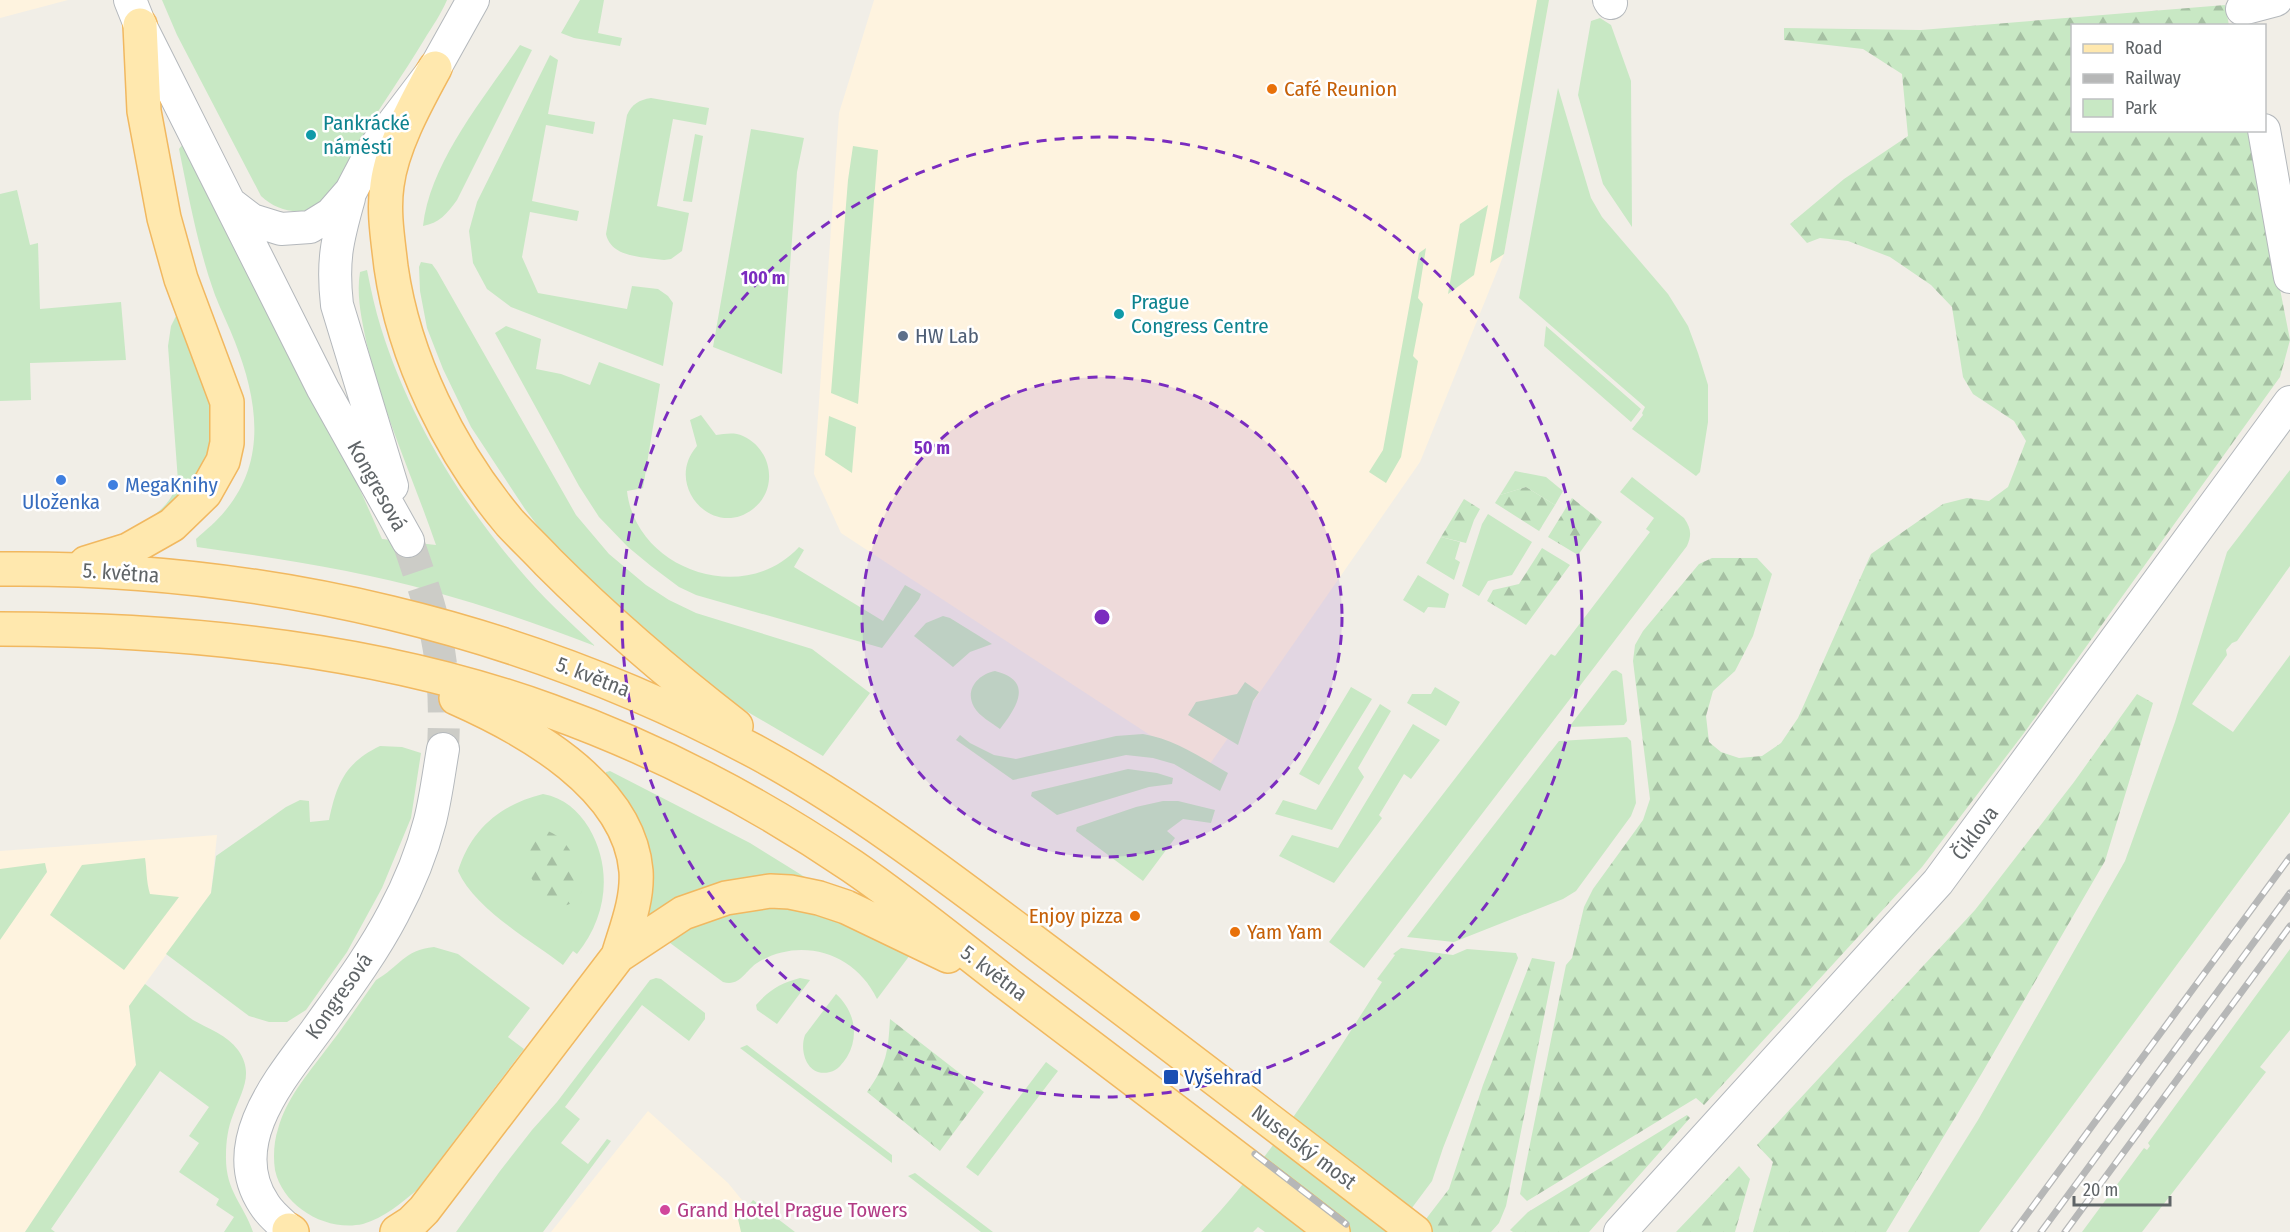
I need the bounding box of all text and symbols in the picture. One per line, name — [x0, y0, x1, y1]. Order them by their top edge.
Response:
legend — [2071, 24, 2266, 132]
text: Road — [2125, 37, 2162, 59]
text: Railway — [2125, 67, 2181, 89]
place label: Café Reunion — [1284, 76, 1397, 102]
marker: Café Reunion — [1265, 82, 1279, 96]
text: Park — [2125, 97, 2158, 119]
place label: Pankrácké náměstí — [323, 110, 410, 160]
marker: Pankrácké náměstí — [304, 128, 318, 142]
text: 100 m — [741, 267, 785, 289]
place label: Prague Congress Centre — [1131, 289, 1269, 339]
marker: Prague Congress Centre — [1112, 307, 1126, 321]
place label: HW Lab — [915, 323, 979, 349]
marker: HW Lab — [896, 329, 910, 343]
street label: Kongresová — [342, 436, 412, 536]
text: 50 m — [914, 437, 950, 459]
place label: MegaKnihy — [125, 472, 218, 498]
marker: Uloženka — [54, 473, 68, 487]
marker: MegaKnihy — [106, 478, 120, 492]
place label: Uloženka — [22, 489, 100, 515]
street label: 5. května — [82, 557, 160, 589]
centre of rings — [1092, 607, 1112, 627]
street label: 5. května — [553, 651, 633, 703]
street label: Čiklova — [1946, 801, 2004, 865]
place label: Enjoy pizza — [1029, 903, 1123, 929]
marker: Enjoy pizza — [1128, 909, 1142, 923]
place label: Yam Yam — [1247, 919, 1322, 945]
marker: Yam Yam — [1228, 925, 1242, 939]
street label: 5. května — [956, 940, 1032, 1006]
street label: Kongresová — [300, 948, 378, 1044]
place label: Vyšehrad — [1184, 1064, 1262, 1090]
marker: Vyšehrad — [1162, 1068, 1180, 1086]
street label: Nuselský most — [1246, 1099, 1362, 1195]
scale bar — [2074, 1169, 2170, 1207]
text: 20 m — [2083, 1179, 2118, 1201]
place label: Grand Hotel Prague Towers — [677, 1197, 907, 1223]
marker: Grand Hotel Prague Towers — [658, 1203, 672, 1217]

